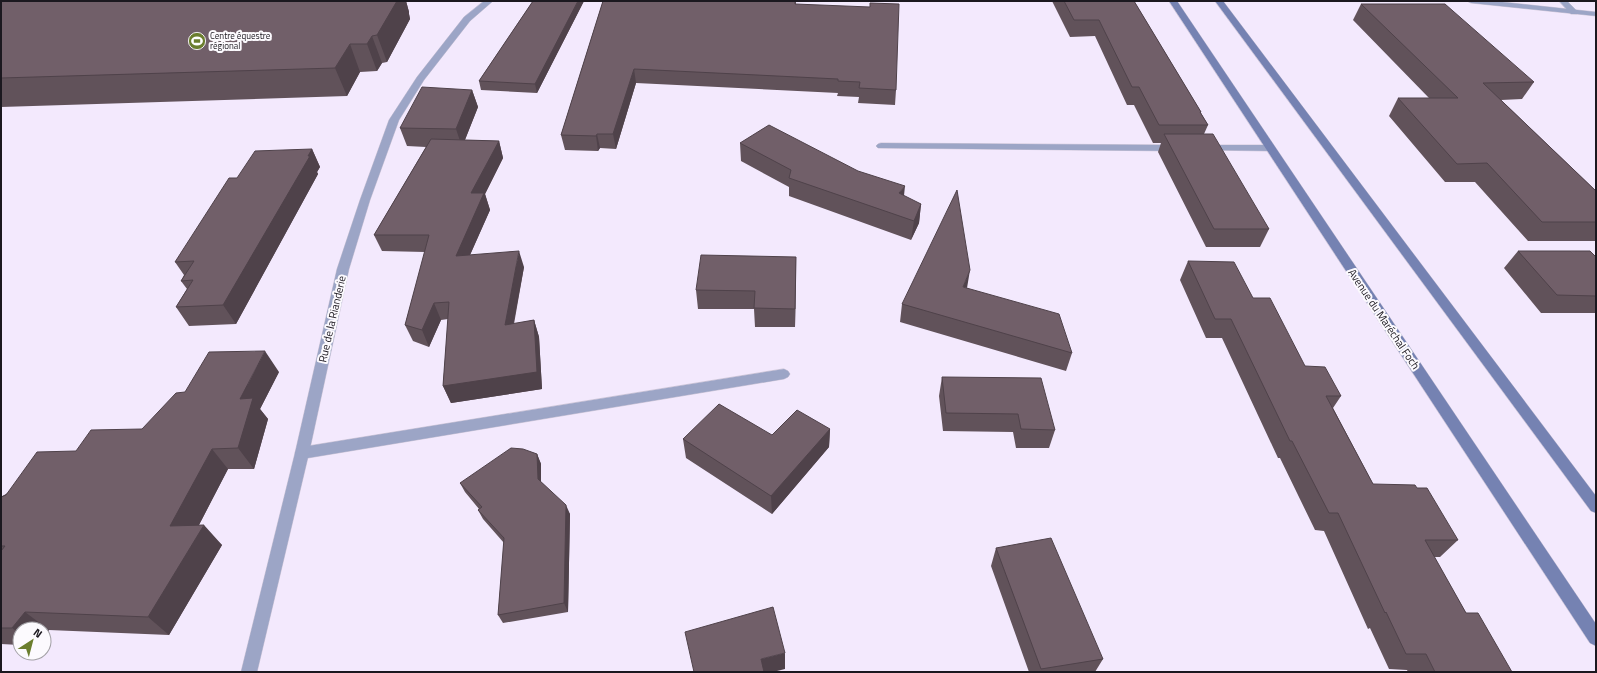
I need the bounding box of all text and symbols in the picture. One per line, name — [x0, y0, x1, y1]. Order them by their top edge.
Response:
place label: Centre équestre régional — [210, 29, 271, 52]
sports icon: Centre équestre régional — [187, 31, 207, 51]
street label: Avenue du Maréchal Foch — [1344, 266, 1424, 373]
street label: Rue de la Rianderie — [314, 274, 350, 364]
north arrow — [12, 621, 52, 661]
text: N — [30, 624, 46, 642]

